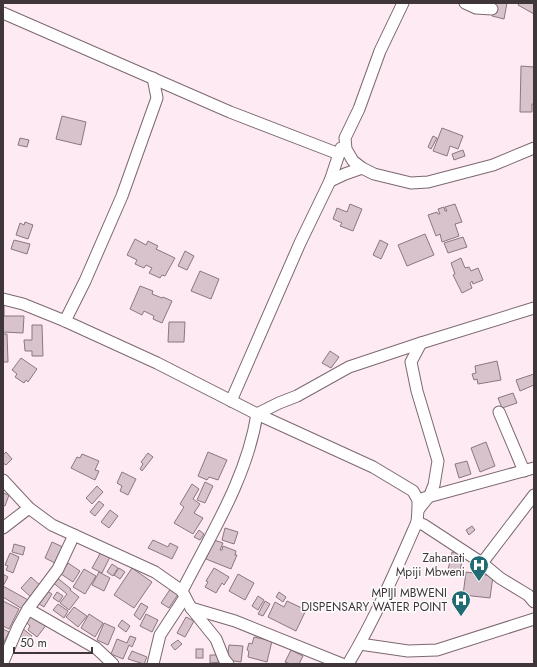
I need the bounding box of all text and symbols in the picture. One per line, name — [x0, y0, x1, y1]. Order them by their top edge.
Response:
place label: Zahanati Mpiji Mbweni — [396, 549, 465, 581]
hospital icon: Zahanati Mpiji Mbweni — [468, 554, 490, 582]
place label: MPIJI MBWENI DISPENSARY WATER POINT — [301, 584, 447, 616]
hospital icon: MPIJI MBWENI DISPENSARY WATER POINT — [450, 589, 472, 617]
scale bar — [14, 629, 92, 655]
text: 50 m — [20, 634, 47, 652]

